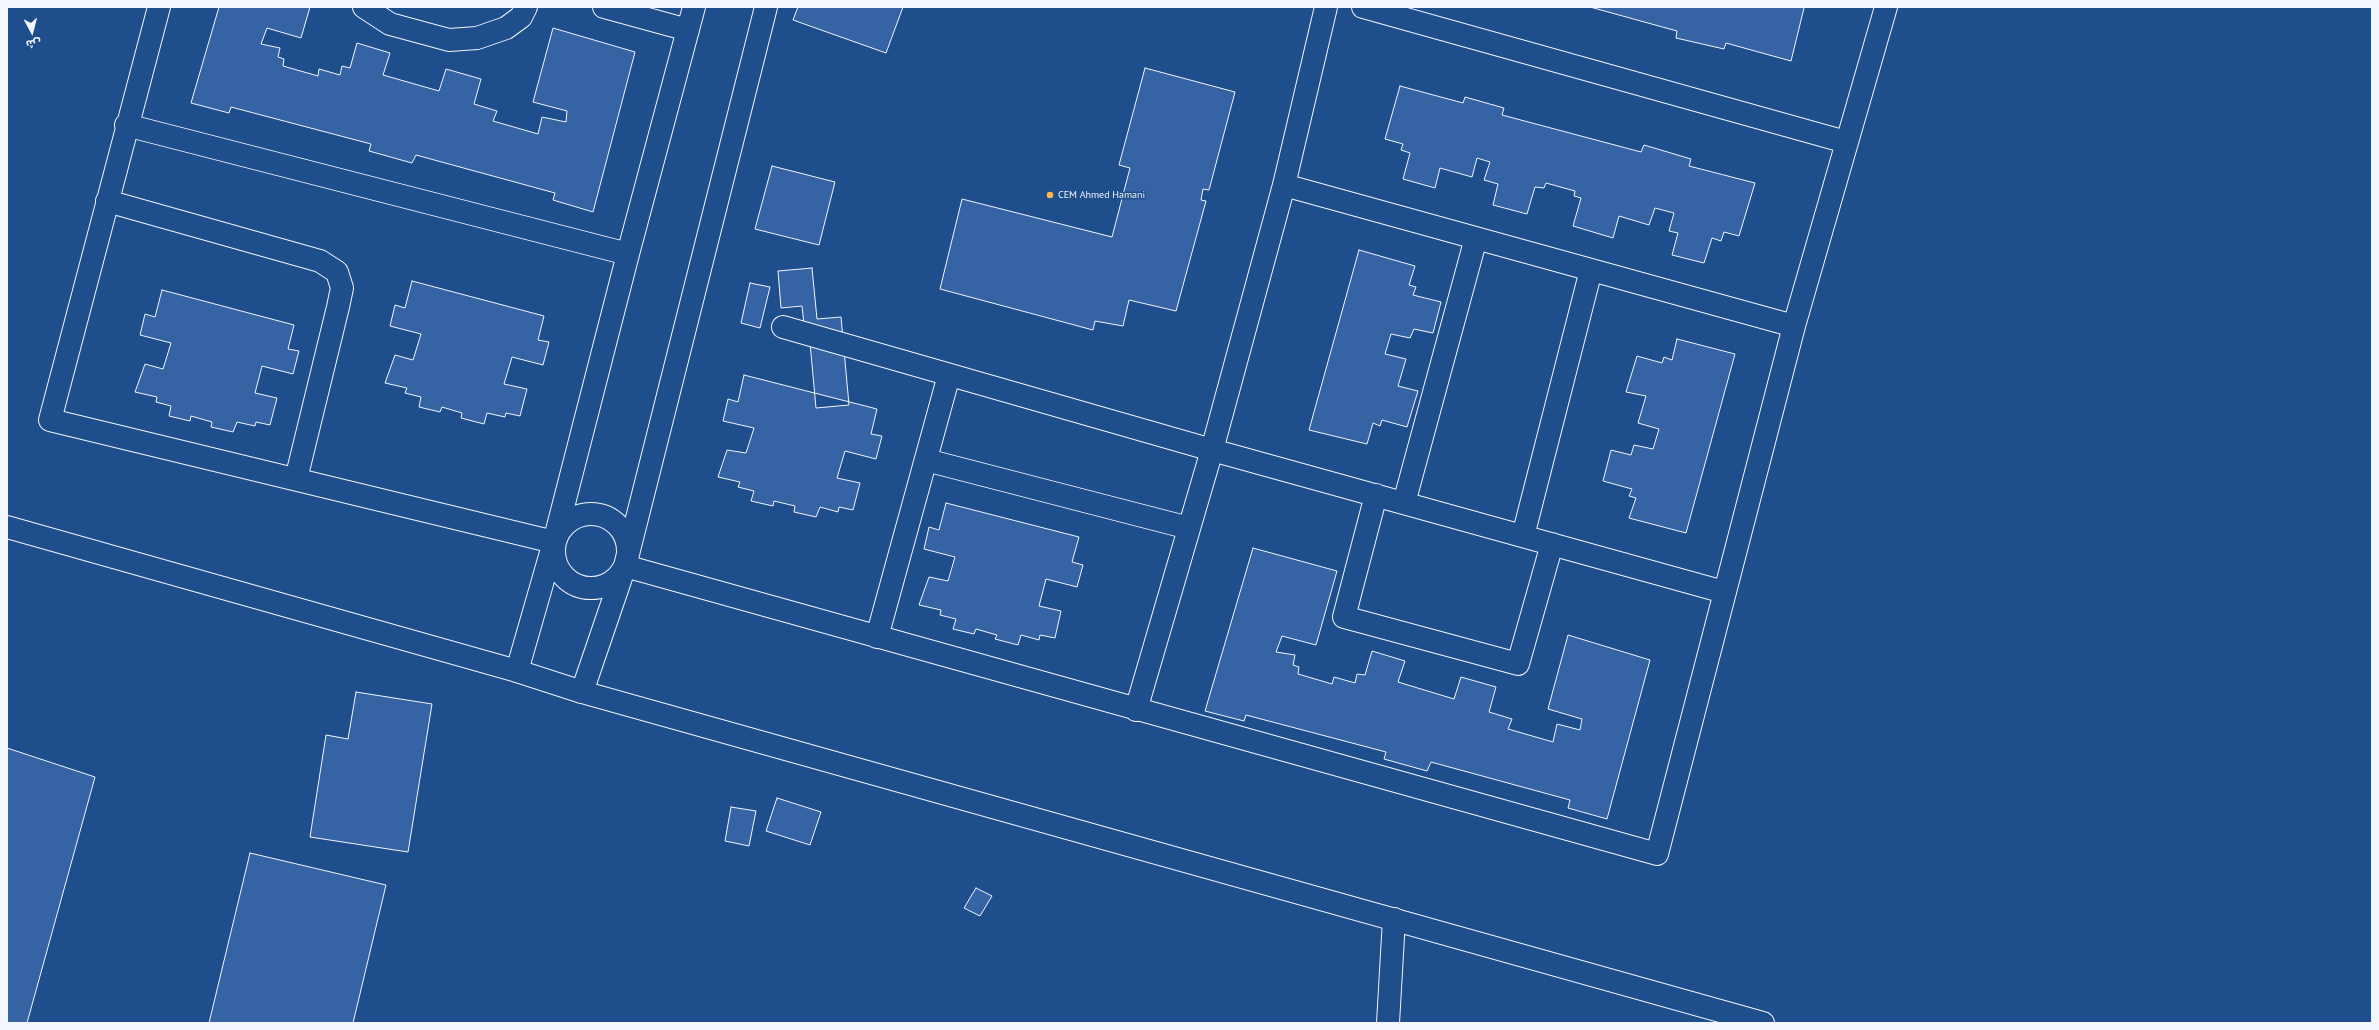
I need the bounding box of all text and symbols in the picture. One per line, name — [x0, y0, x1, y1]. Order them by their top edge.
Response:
north arrow — [12, 12, 52, 52]
text: ش — [25, 36, 42, 52]
place label: CEM Ahmed Hamani — [1058, 189, 1145, 201]
marker: CEM Ahmed Hamani — [1045, 190, 1055, 200]

